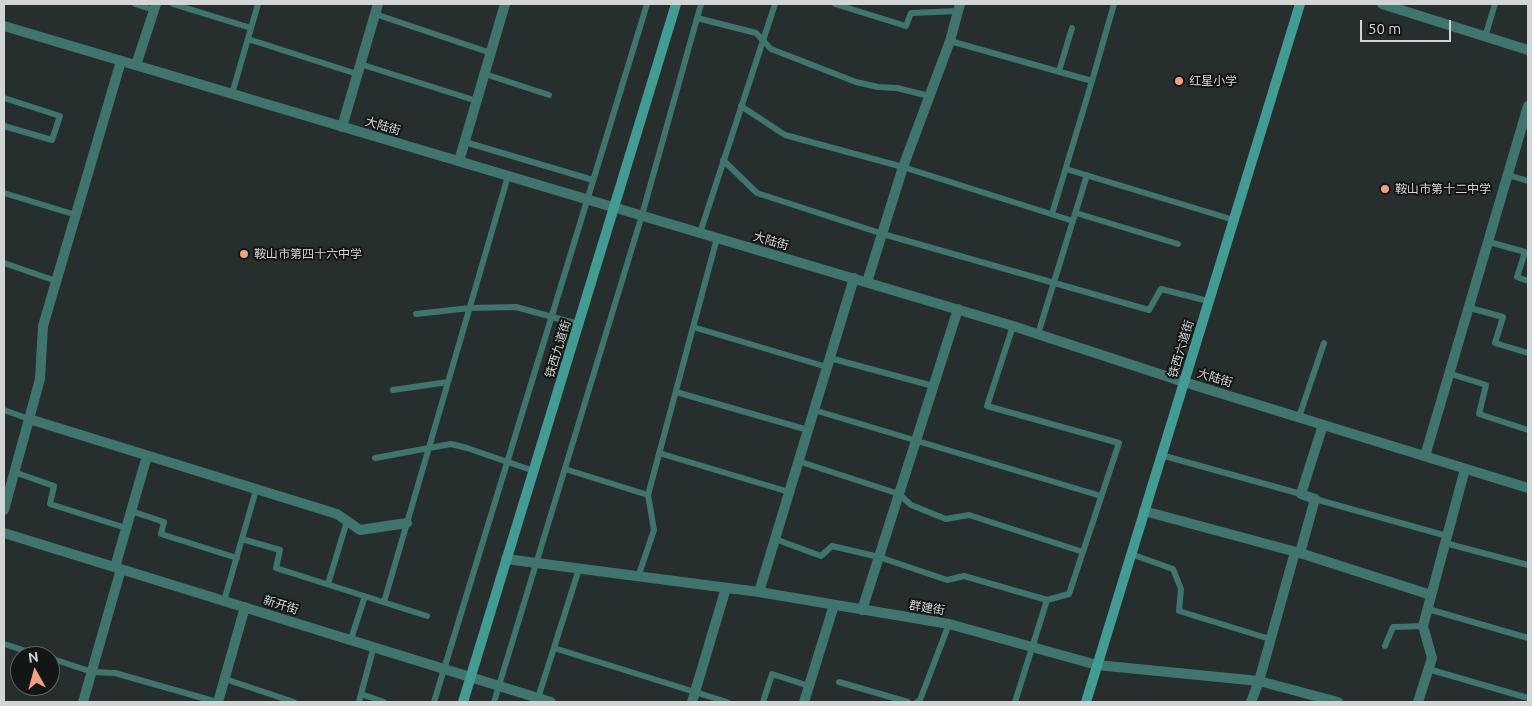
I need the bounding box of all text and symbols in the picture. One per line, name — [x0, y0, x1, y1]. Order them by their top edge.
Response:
scale bar — [1362, 10, 1453, 42]
text: 50 m — [1368, 20, 1401, 37]
place label: 红星小学 — [1189, 74, 1237, 88]
marker: 红星小学 — [1173, 75, 1185, 87]
street label: 大陆街 — [364, 114, 402, 138]
place label: 鞍山市第十二中学 — [1395, 182, 1491, 196]
marker: 鞍山市第十二中学 — [1379, 183, 1391, 195]
street label: 大陆街 — [752, 229, 790, 253]
place label: 鞍山市第四十六中学 — [254, 247, 362, 261]
marker: 鞍山市第四十六中学 — [238, 248, 250, 260]
street label: 铁西九道街 — [542, 318, 574, 380]
street label: 铁西六道街 — [1165, 318, 1197, 380]
street label: 大陆街 — [1196, 366, 1234, 390]
street label: 新开街 — [262, 593, 300, 617]
street label: 群建街 — [908, 598, 946, 618]
north arrow — [10, 646, 60, 696]
text: N — [27, 649, 39, 666]

